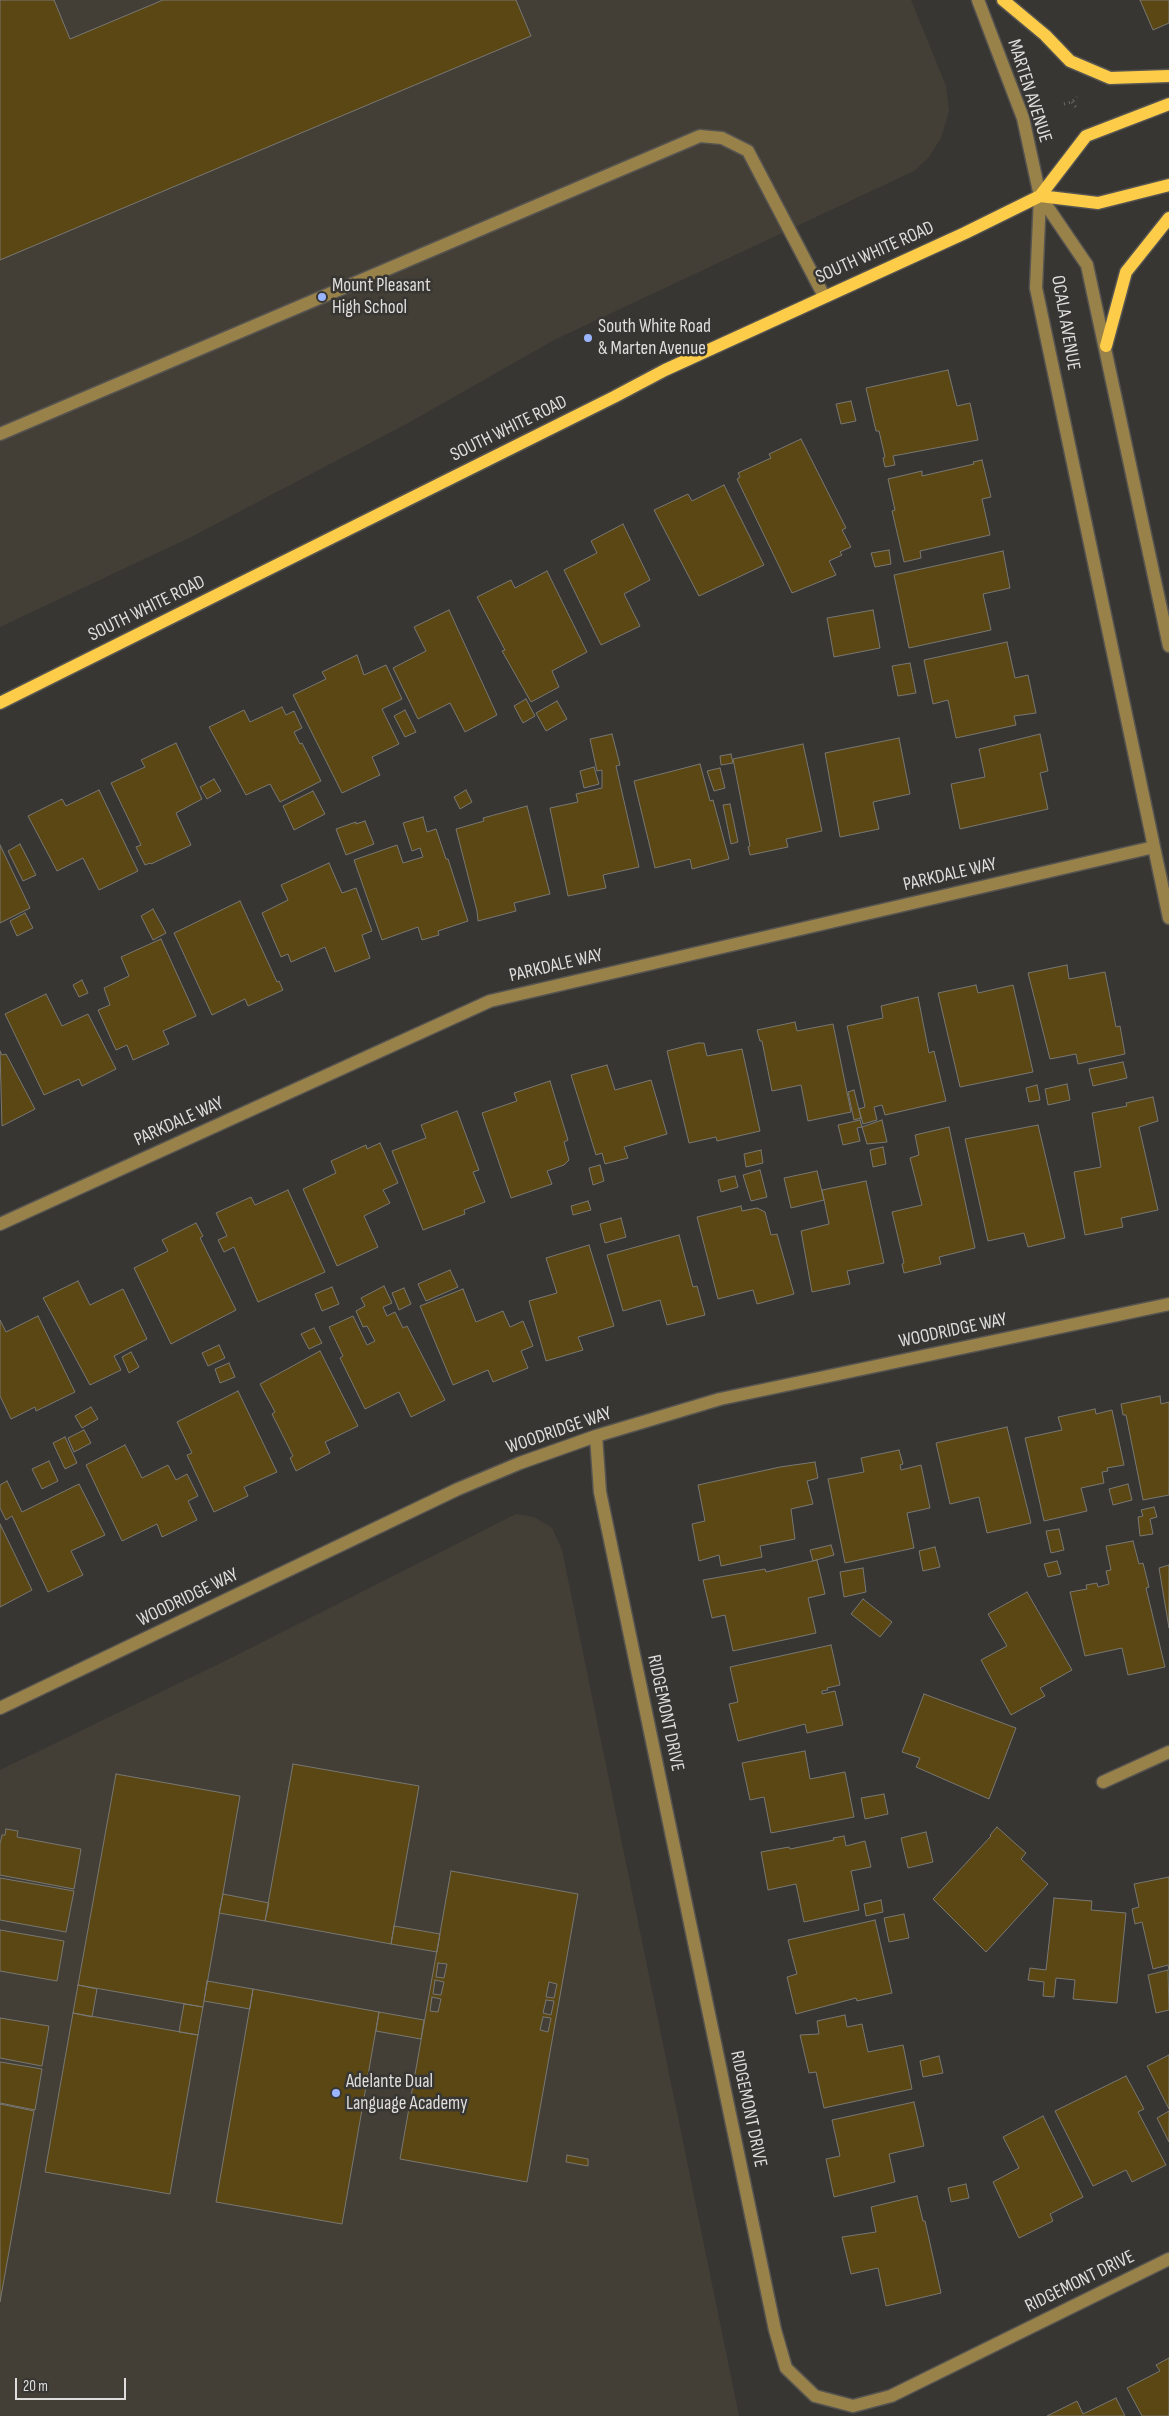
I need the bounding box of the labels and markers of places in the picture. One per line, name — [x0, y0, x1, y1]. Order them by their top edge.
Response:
place label: Mount Pleasant High School — [332, 275, 431, 319]
marker: Mount Pleasant High School — [316, 291, 328, 303]
place label: South White Road & Marten Avenue — [598, 316, 711, 360]
marker: South White Road & Marten Avenue — [582, 332, 594, 344]
place label: Adelante Dual Language Academy — [346, 2071, 468, 2115]
marker: Adelante Dual Language Academy — [330, 2087, 342, 2099]

